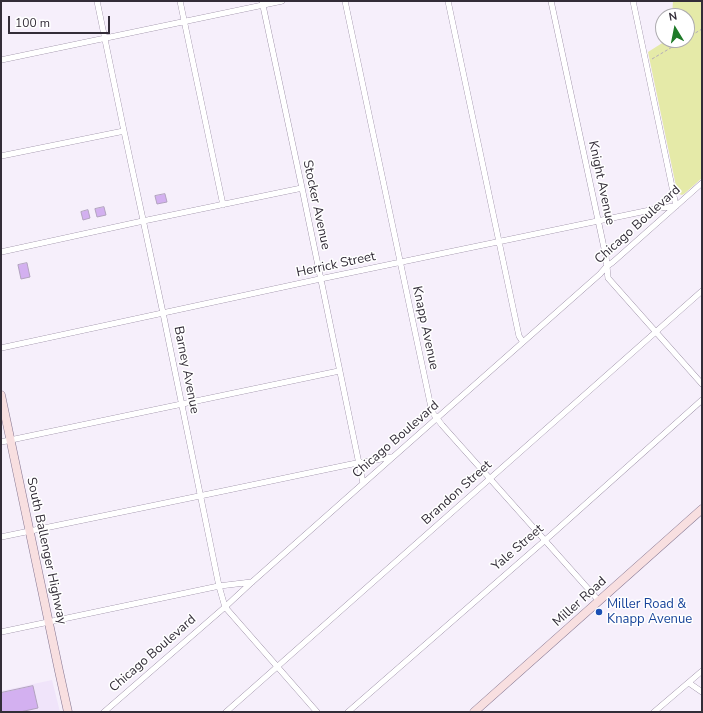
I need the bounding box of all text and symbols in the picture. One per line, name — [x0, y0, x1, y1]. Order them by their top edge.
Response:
scale bar — [10, 8, 112, 34]
north arrow — [655, 8, 695, 48]
text: N — [668, 9, 678, 25]
text: 100 m — [15, 15, 50, 31]
street label: Knight Avenue — [584, 139, 618, 227]
street label: Stocker Avenue — [299, 159, 333, 251]
street label: Chicago Boulevard — [592, 182, 684, 268]
street label: Herrick Street — [295, 249, 377, 281]
street label: Knapp Avenue — [409, 285, 441, 371]
street label: Barney Avenue — [170, 325, 202, 415]
street label: Chicago Boulevard — [349, 398, 443, 482]
street label: Brandon Street — [419, 458, 495, 528]
street label: South Ballenger Highway — [23, 476, 69, 626]
street label: Yale Street — [489, 521, 547, 575]
street label: Miller Road — [550, 574, 610, 630]
place label: Miller Road & Knapp Avenue — [607, 597, 692, 628]
marker: Miller Road & Knapp Avenue — [594, 607, 604, 617]
street label: Chicago Boulevard — [106, 612, 200, 696]

